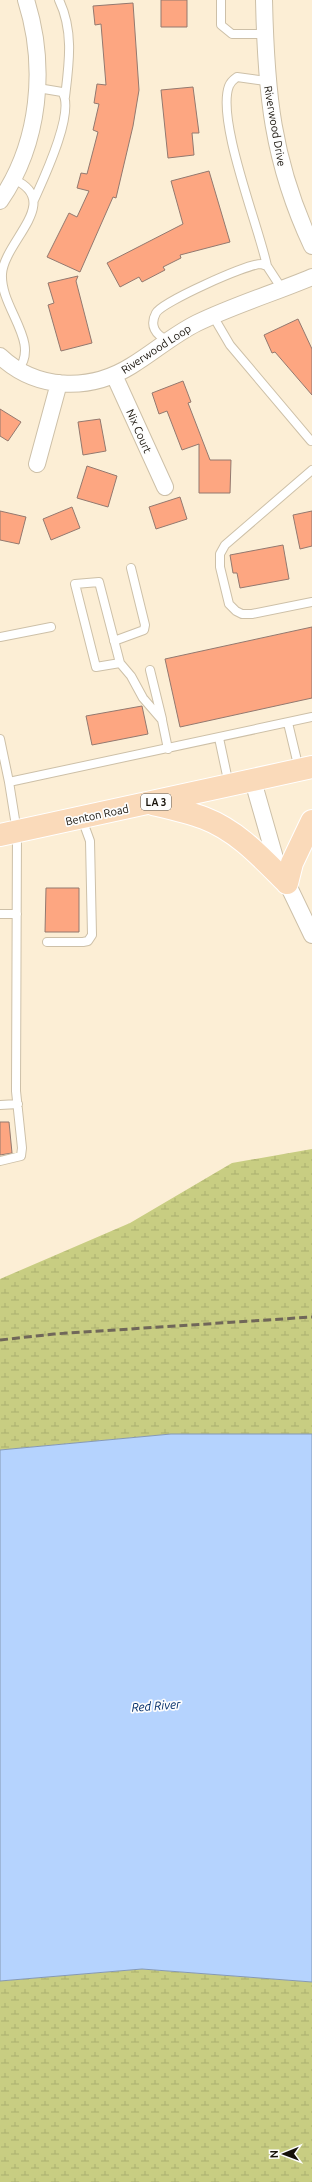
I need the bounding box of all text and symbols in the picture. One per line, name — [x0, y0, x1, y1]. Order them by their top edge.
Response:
street label: Riverwood Drive — [262, 85, 288, 167]
street label: Riverwood Loop — [119, 322, 193, 376]
street label: Nix Court — [124, 407, 154, 455]
road number: LA 3 — [141, 794, 171, 810]
street label: Benton Road — [64, 802, 130, 828]
water label: Red River — [131, 1697, 181, 1714]
north arrow — [264, 2134, 304, 2174]
text: N — [268, 2150, 280, 2158]

